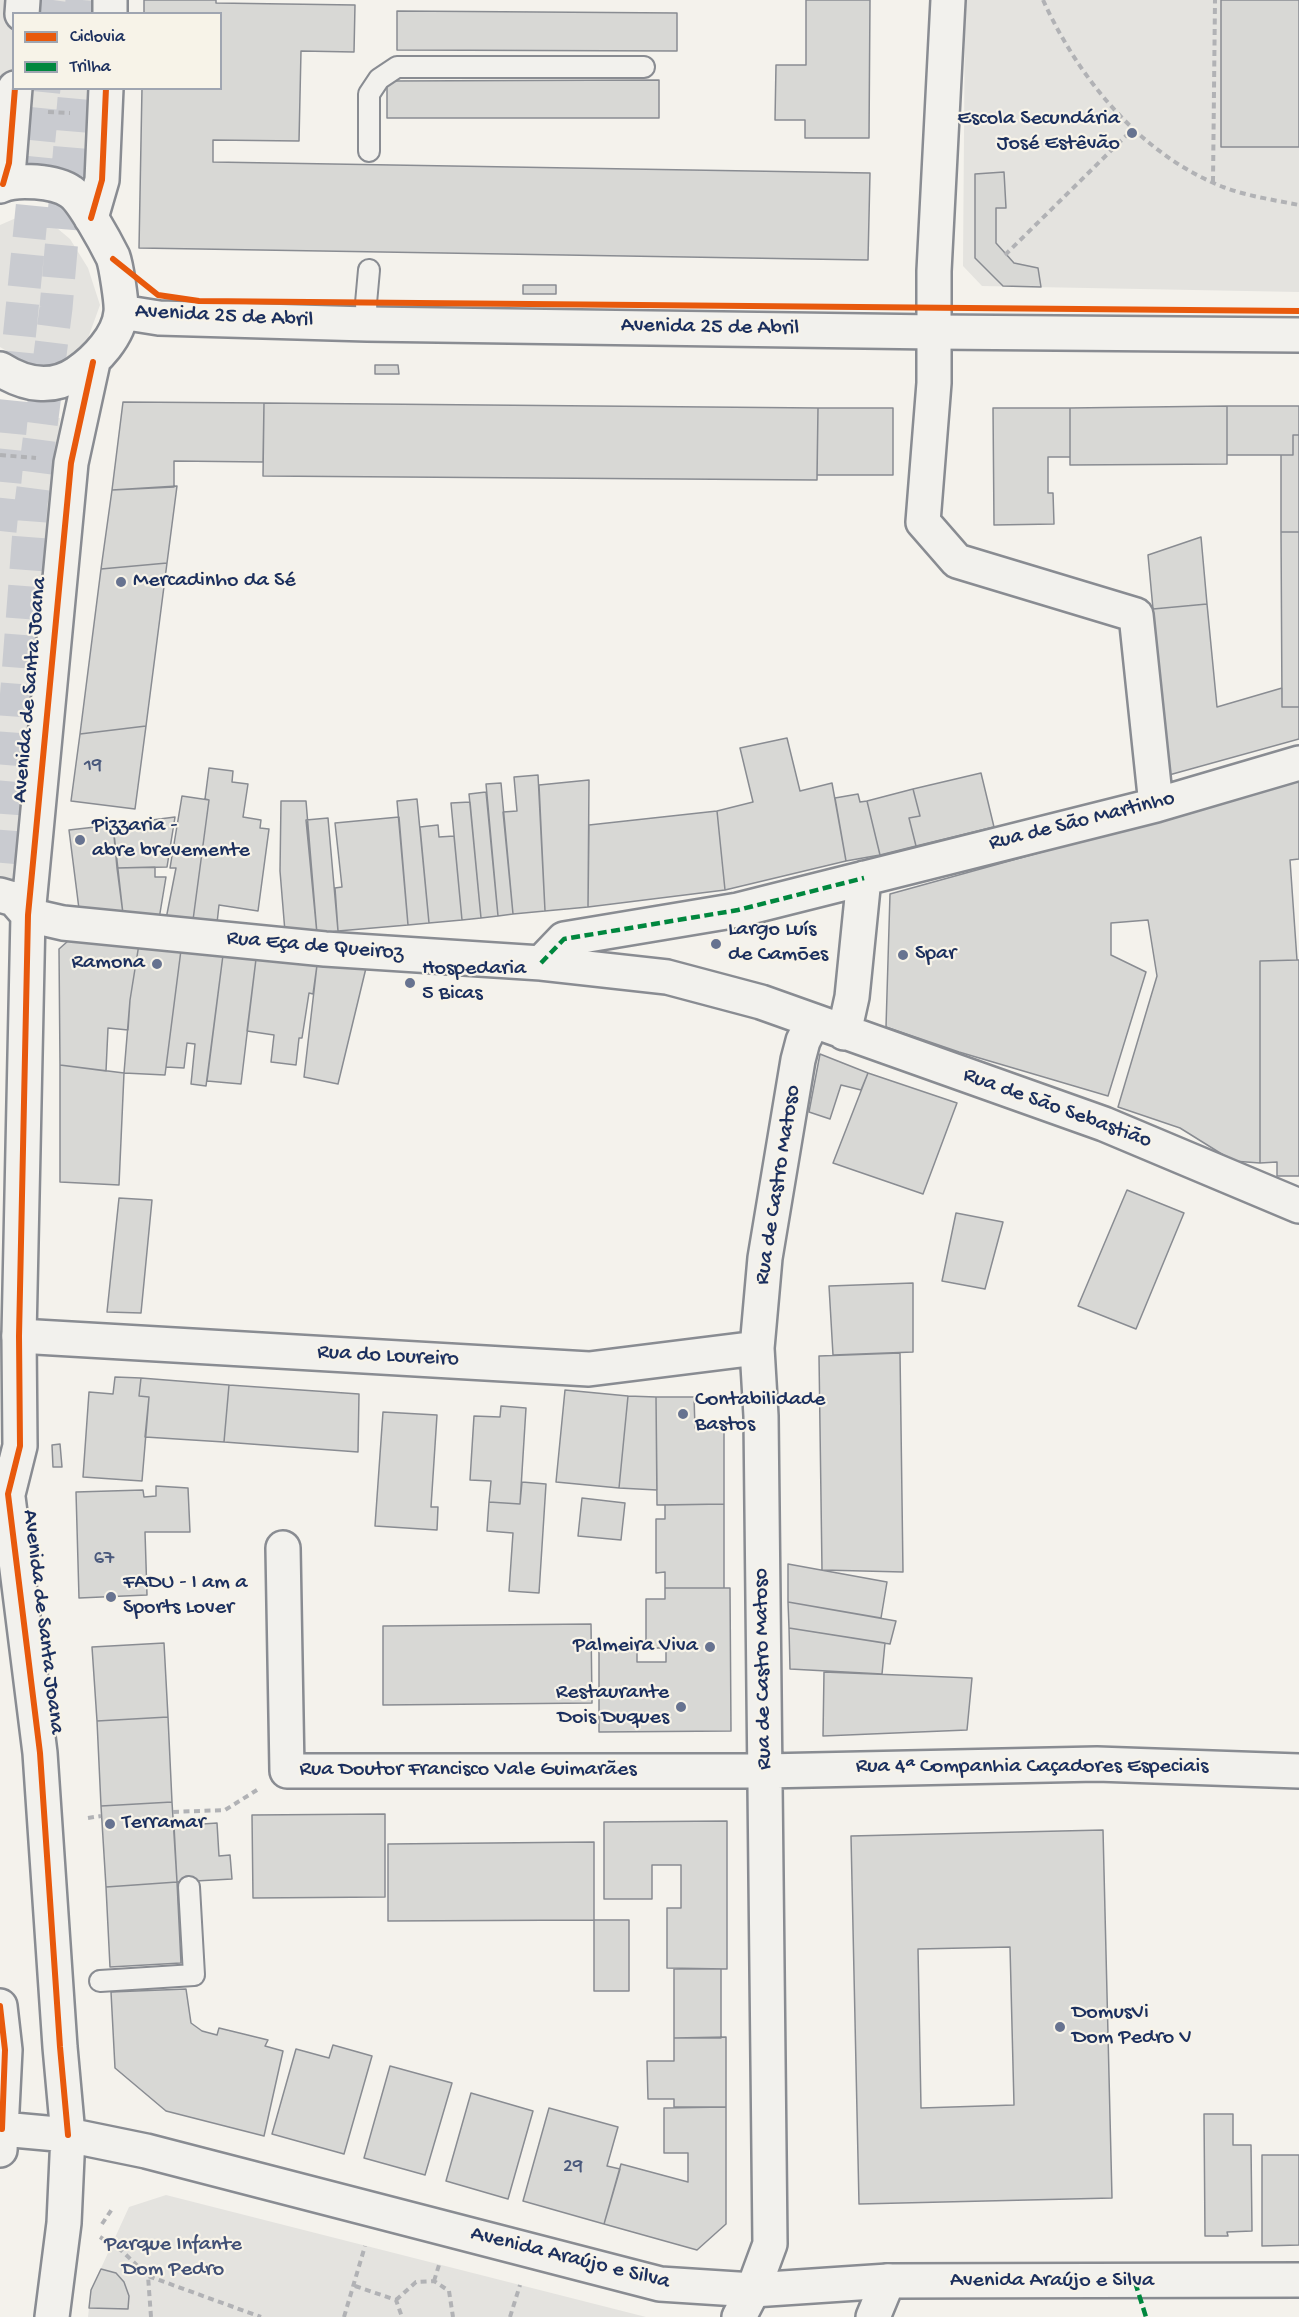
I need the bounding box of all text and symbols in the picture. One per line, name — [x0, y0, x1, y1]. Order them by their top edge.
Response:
legend — [12, 12, 222, 90]
text: Ciclovia — [70, 27, 125, 48]
text: Trilha — [70, 57, 111, 78]
place label: Escola Secundária José Estêvão — [957, 107, 1120, 158]
marker: Escola Secundária José Estêvão — [1125, 126, 1139, 140]
street label: Avenida 25 de Abril — [134, 299, 314, 335]
street label: Avenida 25 de Abril — [620, 313, 800, 343]
place label: Mercadinho da Sé — [133, 569, 296, 595]
marker: Mercadinho da Sé — [114, 575, 128, 589]
street label: Avenida de Santa Joana — [8, 576, 54, 804]
house number: 19 — [84, 755, 102, 779]
street label: Rua de São Martinho — [986, 786, 1178, 858]
place label: Pizzaria - abre brevemente — [92, 814, 250, 866]
marker: Pizzaria - abre brevemente — [73, 833, 87, 847]
place label: Largo Luís de Camões — [728, 918, 828, 969]
street label: Rua Eça de Queiroz — [225, 926, 405, 968]
marker: Largo Luís de Camões — [709, 937, 723, 951]
place label: Spar — [915, 942, 956, 968]
marker: Spar — [896, 948, 910, 962]
place label: Ramona — [72, 951, 145, 977]
marker: Ramona — [150, 957, 164, 971]
place label: Hospedaria 5 Bicas — [422, 957, 526, 1008]
marker: Hospedaria 5 Bicas — [403, 976, 417, 990]
street label: Rua de São Sebastião — [959, 1063, 1155, 1155]
street label: Rua de Castro Matoso — [750, 1083, 808, 1287]
street label: Rua do Loureiro — [317, 1340, 459, 1374]
place label: Contabilidade Bastos — [695, 1388, 825, 1440]
marker: Contabilidade Bastos — [676, 1407, 690, 1421]
street label: Avenida de Santa Joana — [15, 1508, 69, 1736]
house number: 67 — [94, 1548, 114, 1572]
street label: Rua de Castro Matoso — [749, 1568, 779, 1770]
place label: FADU - I am a Sports Lover — [123, 1571, 247, 1622]
marker: FADU - I am a Sports Lover — [104, 1590, 118, 1604]
place label: Palmeira Viva — [573, 1634, 698, 1660]
marker: Palmeira Viva — [703, 1640, 717, 1654]
place label: Restaurante Dois Duques — [556, 1681, 669, 1732]
marker: Restaurante Dois Duques — [674, 1700, 688, 1714]
street label: Rua 4ª Companhia Caçadores Especiais — [856, 1755, 1208, 1781]
street label: Rua Doutor Francisco Vale Guimarães — [299, 1758, 637, 1784]
place label: Terramar — [122, 1811, 205, 1837]
marker: Terramar — [103, 1817, 117, 1831]
place label: DomusVi Dom Pedro V — [1072, 2001, 1192, 2052]
marker: DomusVi Dom Pedro V — [1053, 2020, 1067, 2034]
house number: 29 — [563, 2156, 583, 2180]
street label: Avenida Araújo e Silva — [468, 2221, 672, 2297]
park label: Parque Infante Dom Pedro — [104, 2233, 242, 2284]
street label: Avenida Araújo e Silva — [950, 2269, 1154, 2295]

